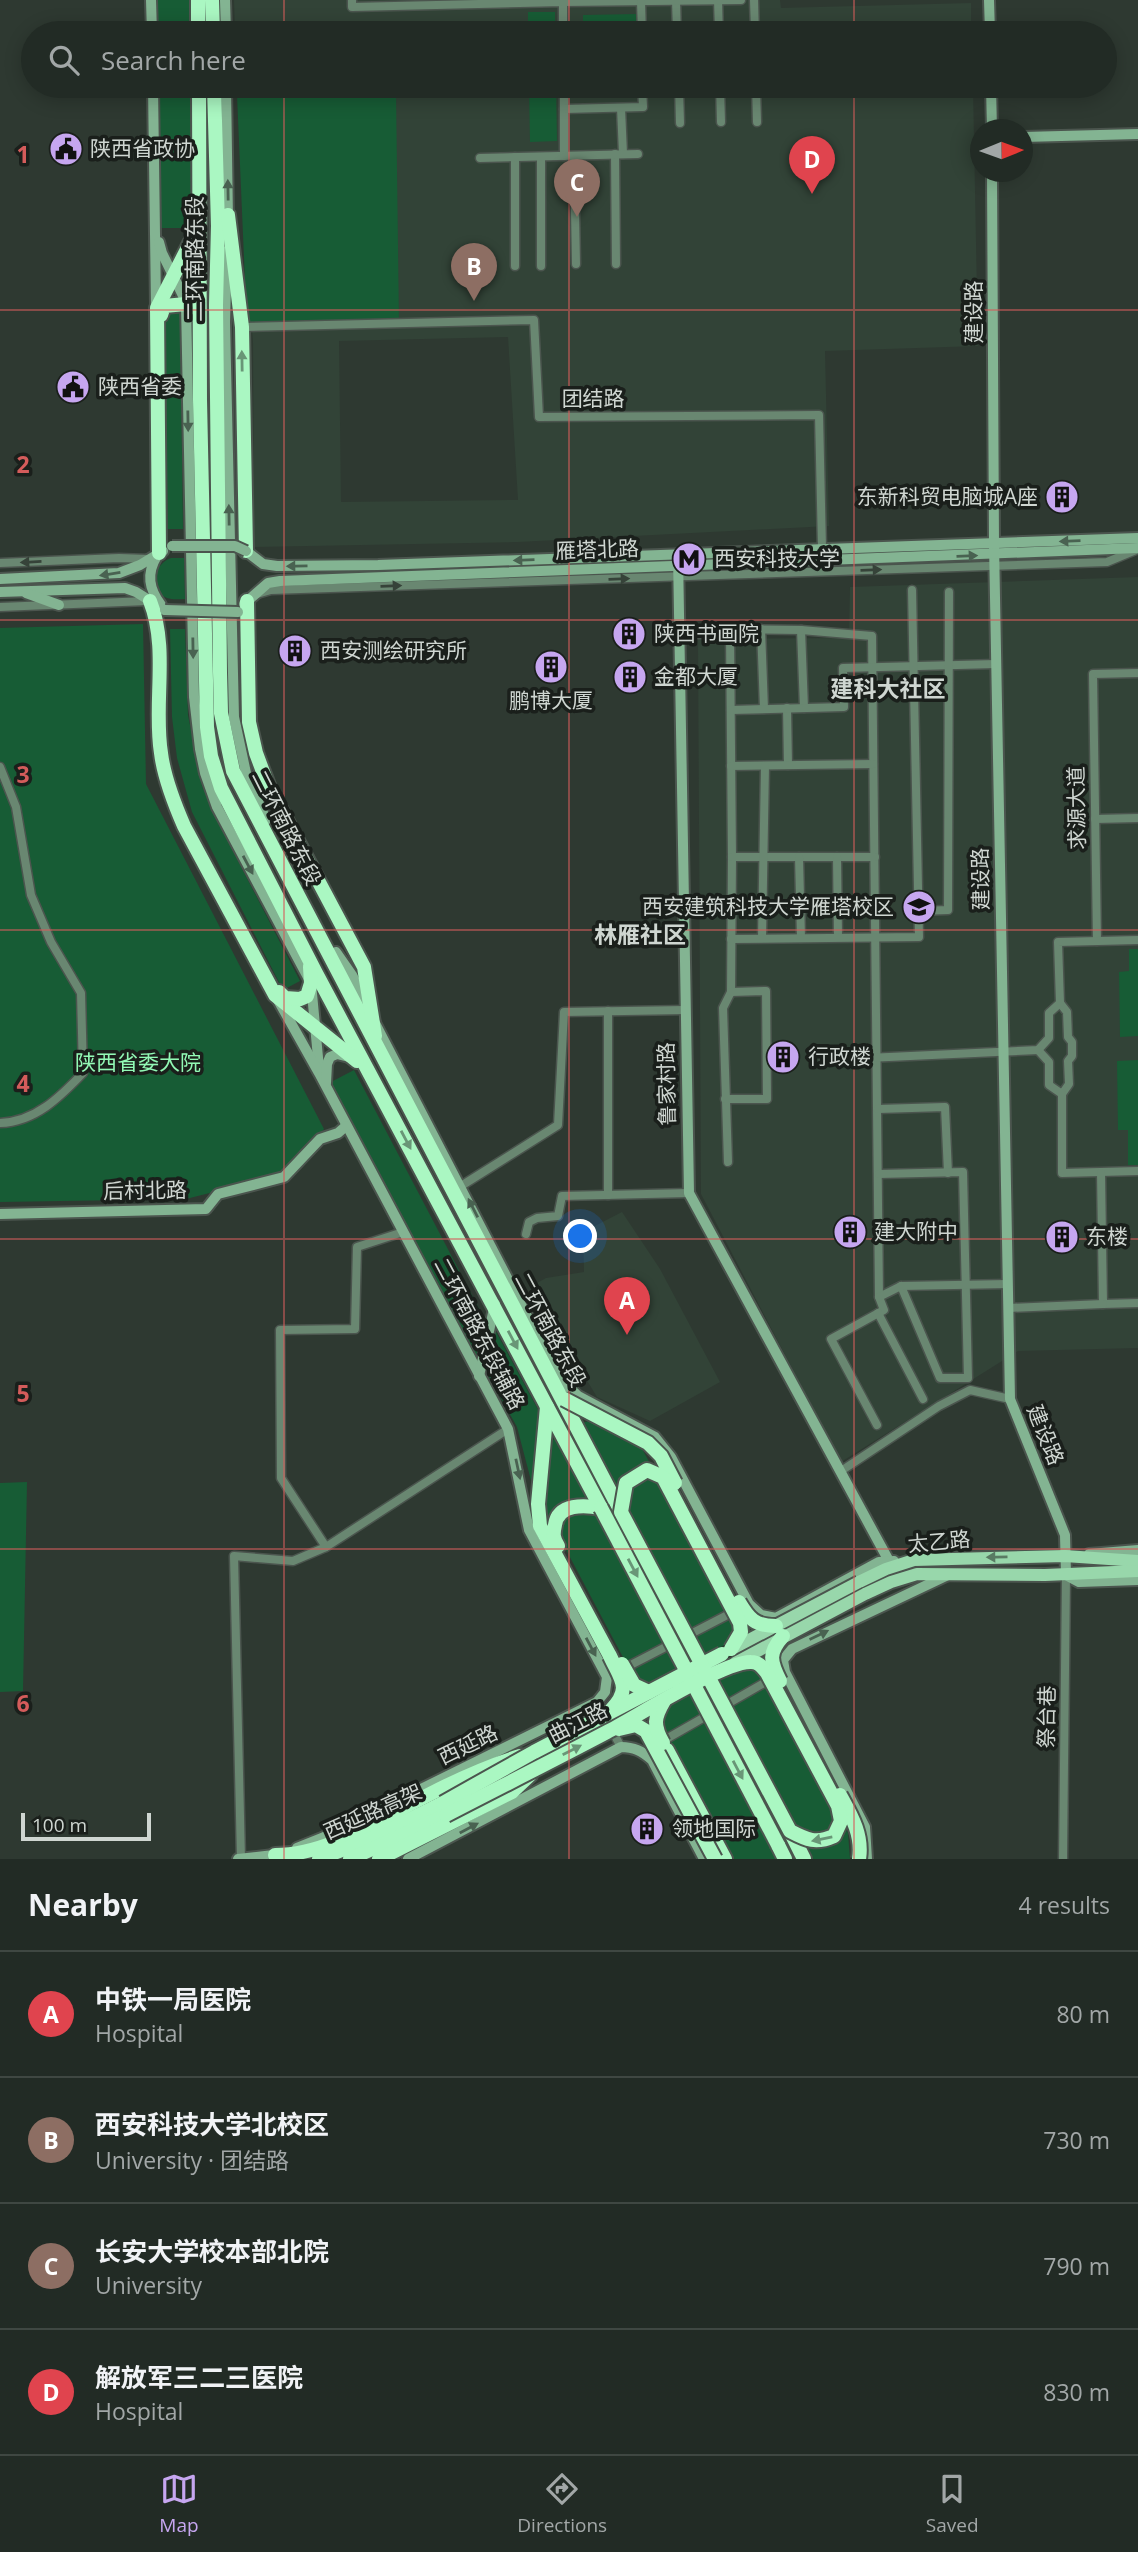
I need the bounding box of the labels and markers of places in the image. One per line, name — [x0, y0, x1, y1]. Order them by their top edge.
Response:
public building icon: 陕西省政协 — [47, 130, 85, 168]
place label: 陕西省政协 — [90, 134, 195, 162]
pin: D — [789, 136, 835, 194]
pin: C — [554, 159, 600, 217]
pin: B — [451, 243, 497, 301]
public building icon: 陕西省委 — [54, 368, 92, 406]
place label: 陕西省委 — [98, 372, 182, 400]
building icon: 东新科贸电脑城A座 — [1043, 478, 1081, 516]
place label: 东新科贸电脑城A座 — [857, 482, 1038, 510]
metro station icon: 西安科技大学 — [670, 540, 708, 578]
place label: 西安科技大学 — [714, 544, 840, 572]
building icon: 陕西书画院 — [610, 615, 648, 653]
place label: 陕西书画院 — [654, 619, 759, 647]
building icon: 西安测绘研究所 — [276, 632, 314, 670]
place label: 西安测绘研究所 — [320, 636, 467, 664]
building icon: 鹏博大厦 — [532, 648, 570, 686]
building icon: 金都大厦 — [611, 658, 649, 696]
place label: 金都大厦 — [654, 662, 738, 690]
place label: 鹏博大厦 — [509, 686, 593, 714]
school or university icon: 西安建筑科技大学雁塔校区 — [900, 888, 938, 926]
place label: 西安建筑科技大学雁塔校区 — [642, 892, 894, 920]
building icon: 行政楼 — [764, 1038, 802, 1076]
place label: 行政楼 — [808, 1042, 871, 1070]
building icon: 建大附中 — [831, 1213, 869, 1251]
place label: 建大附中 — [874, 1217, 958, 1245]
building icon: 东楼 — [1043, 1218, 1081, 1256]
place label: 东楼 — [1086, 1222, 1128, 1250]
pin: A — [604, 1277, 650, 1335]
building icon: 领地国际 — [628, 1810, 666, 1848]
place label: 领地国际 — [672, 1814, 756, 1842]

